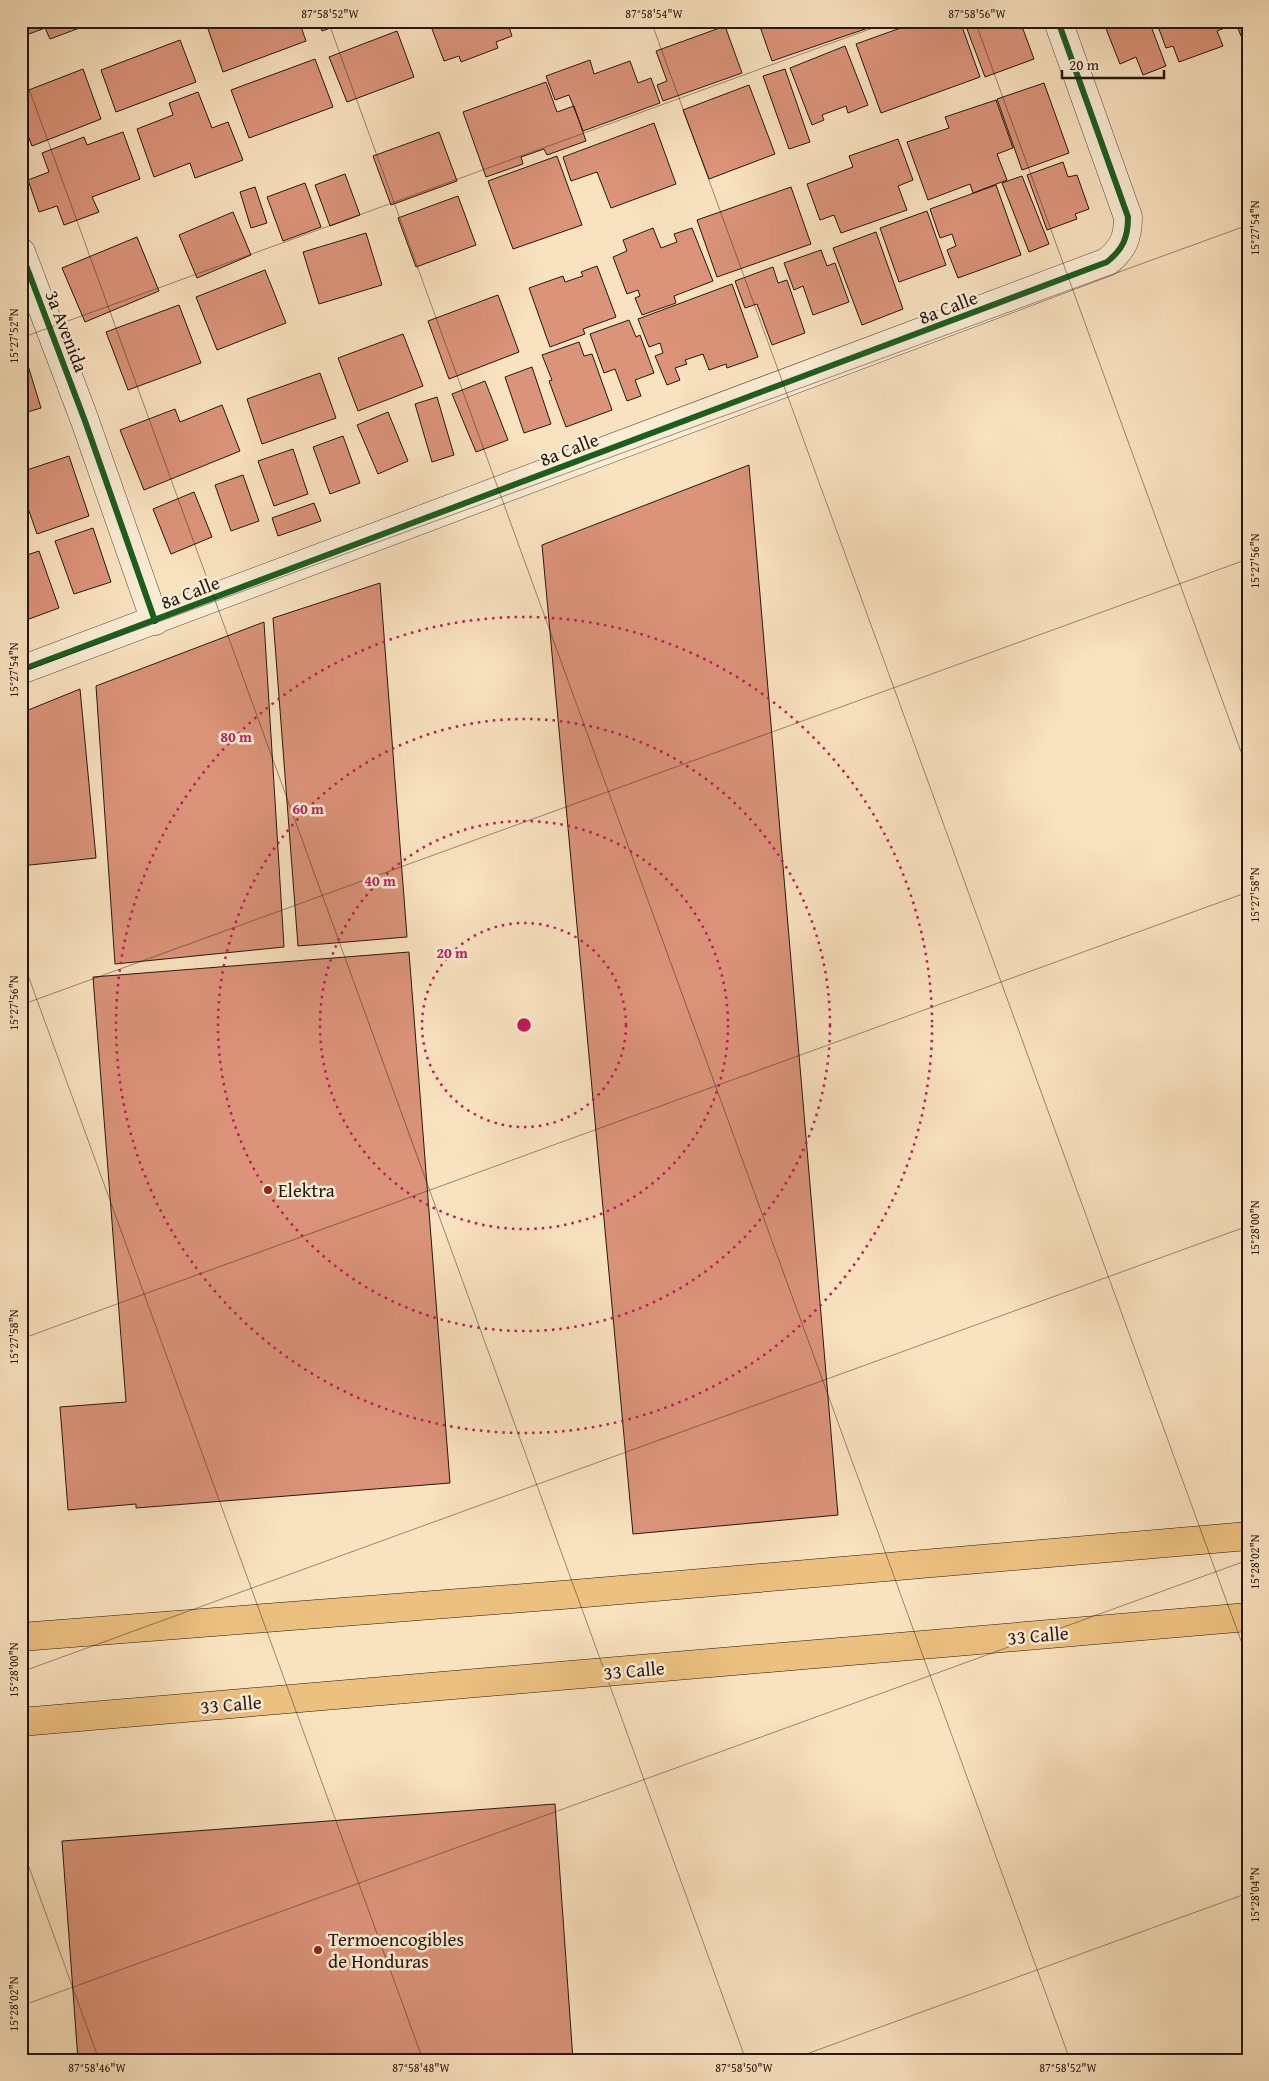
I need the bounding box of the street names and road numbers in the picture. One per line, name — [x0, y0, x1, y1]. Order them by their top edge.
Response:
street label: 8a Calle — [914, 283, 982, 331]
street label: 3a Avenida — [39, 286, 95, 376]
street label: 8a Calle — [535, 425, 603, 473]
street label: 8a Calle — [156, 568, 224, 616]
street label: 33 Calle — [1006, 1618, 1070, 1652]
street label: 33 Calle — [602, 1653, 666, 1687]
street label: 33 Calle — [199, 1687, 263, 1721]

